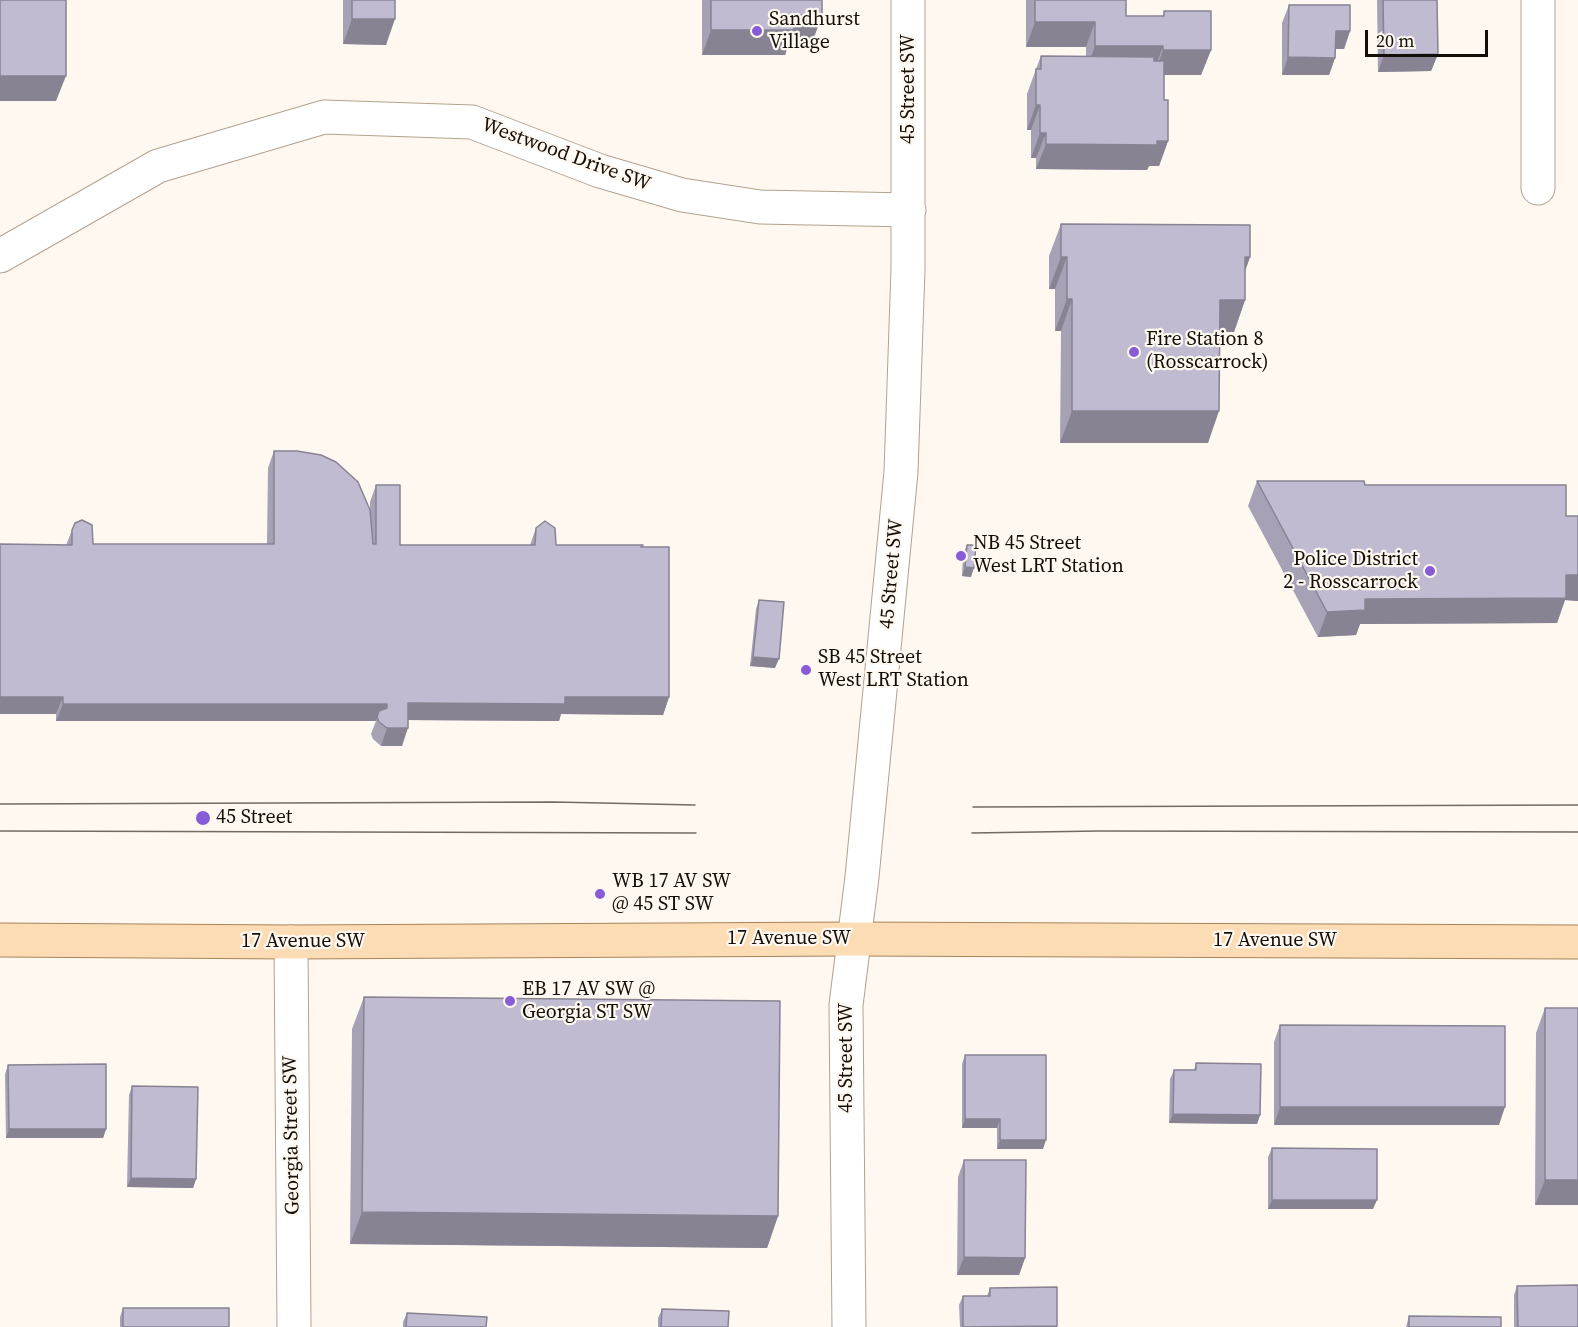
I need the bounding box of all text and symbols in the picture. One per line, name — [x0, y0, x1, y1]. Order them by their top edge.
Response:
place label: Sandhurst Village — [769, 8, 860, 55]
scale bar — [1368, 18, 1491, 56]
marker: Sandhurst Village — [750, 24, 764, 38]
text: 20 m — [1376, 28, 1414, 53]
street label: 45 Street SW — [897, 34, 921, 144]
street label: Westwood Drive SW — [478, 113, 654, 197]
place label: Fire Station 8 (Rosscarrock) — [1146, 328, 1269, 375]
marker: Fire Station 8 (Rosscarrock) — [1127, 345, 1141, 359]
street label: 45 Street SW — [875, 518, 909, 630]
place label: NB 45 Street West LRT Station — [973, 532, 1124, 579]
place label: Police District 2 - Rosscarrock — [1283, 548, 1418, 595]
marker: NB 45 Street West LRT Station — [954, 549, 968, 563]
marker: Police District 2 - Rosscarrock — [1423, 564, 1437, 578]
place label: SB 45 Street West LRT Station — [818, 646, 969, 693]
marker: SB 45 Street West LRT Station — [799, 663, 813, 677]
place label: 45 Street — [216, 806, 292, 830]
marker: 45 Street — [194, 809, 212, 827]
place label: WB 17 AV SW @ 45 ST SW — [612, 870, 731, 917]
marker: WB 17 AV SW @ 45 ST SW — [593, 887, 607, 901]
street label: 17 Avenue SW — [727, 927, 851, 951]
street label: 17 Avenue SW — [1213, 929, 1337, 953]
street label: 17 Avenue SW — [241, 930, 365, 954]
place label: EB 17 AV SW @ Georgia ST SW — [522, 978, 655, 1025]
marker: EB 17 AV SW @ Georgia ST SW — [503, 994, 517, 1008]
street label: 45 Street SW — [835, 1003, 859, 1113]
street label: Georgia Street SW — [279, 1055, 305, 1215]

